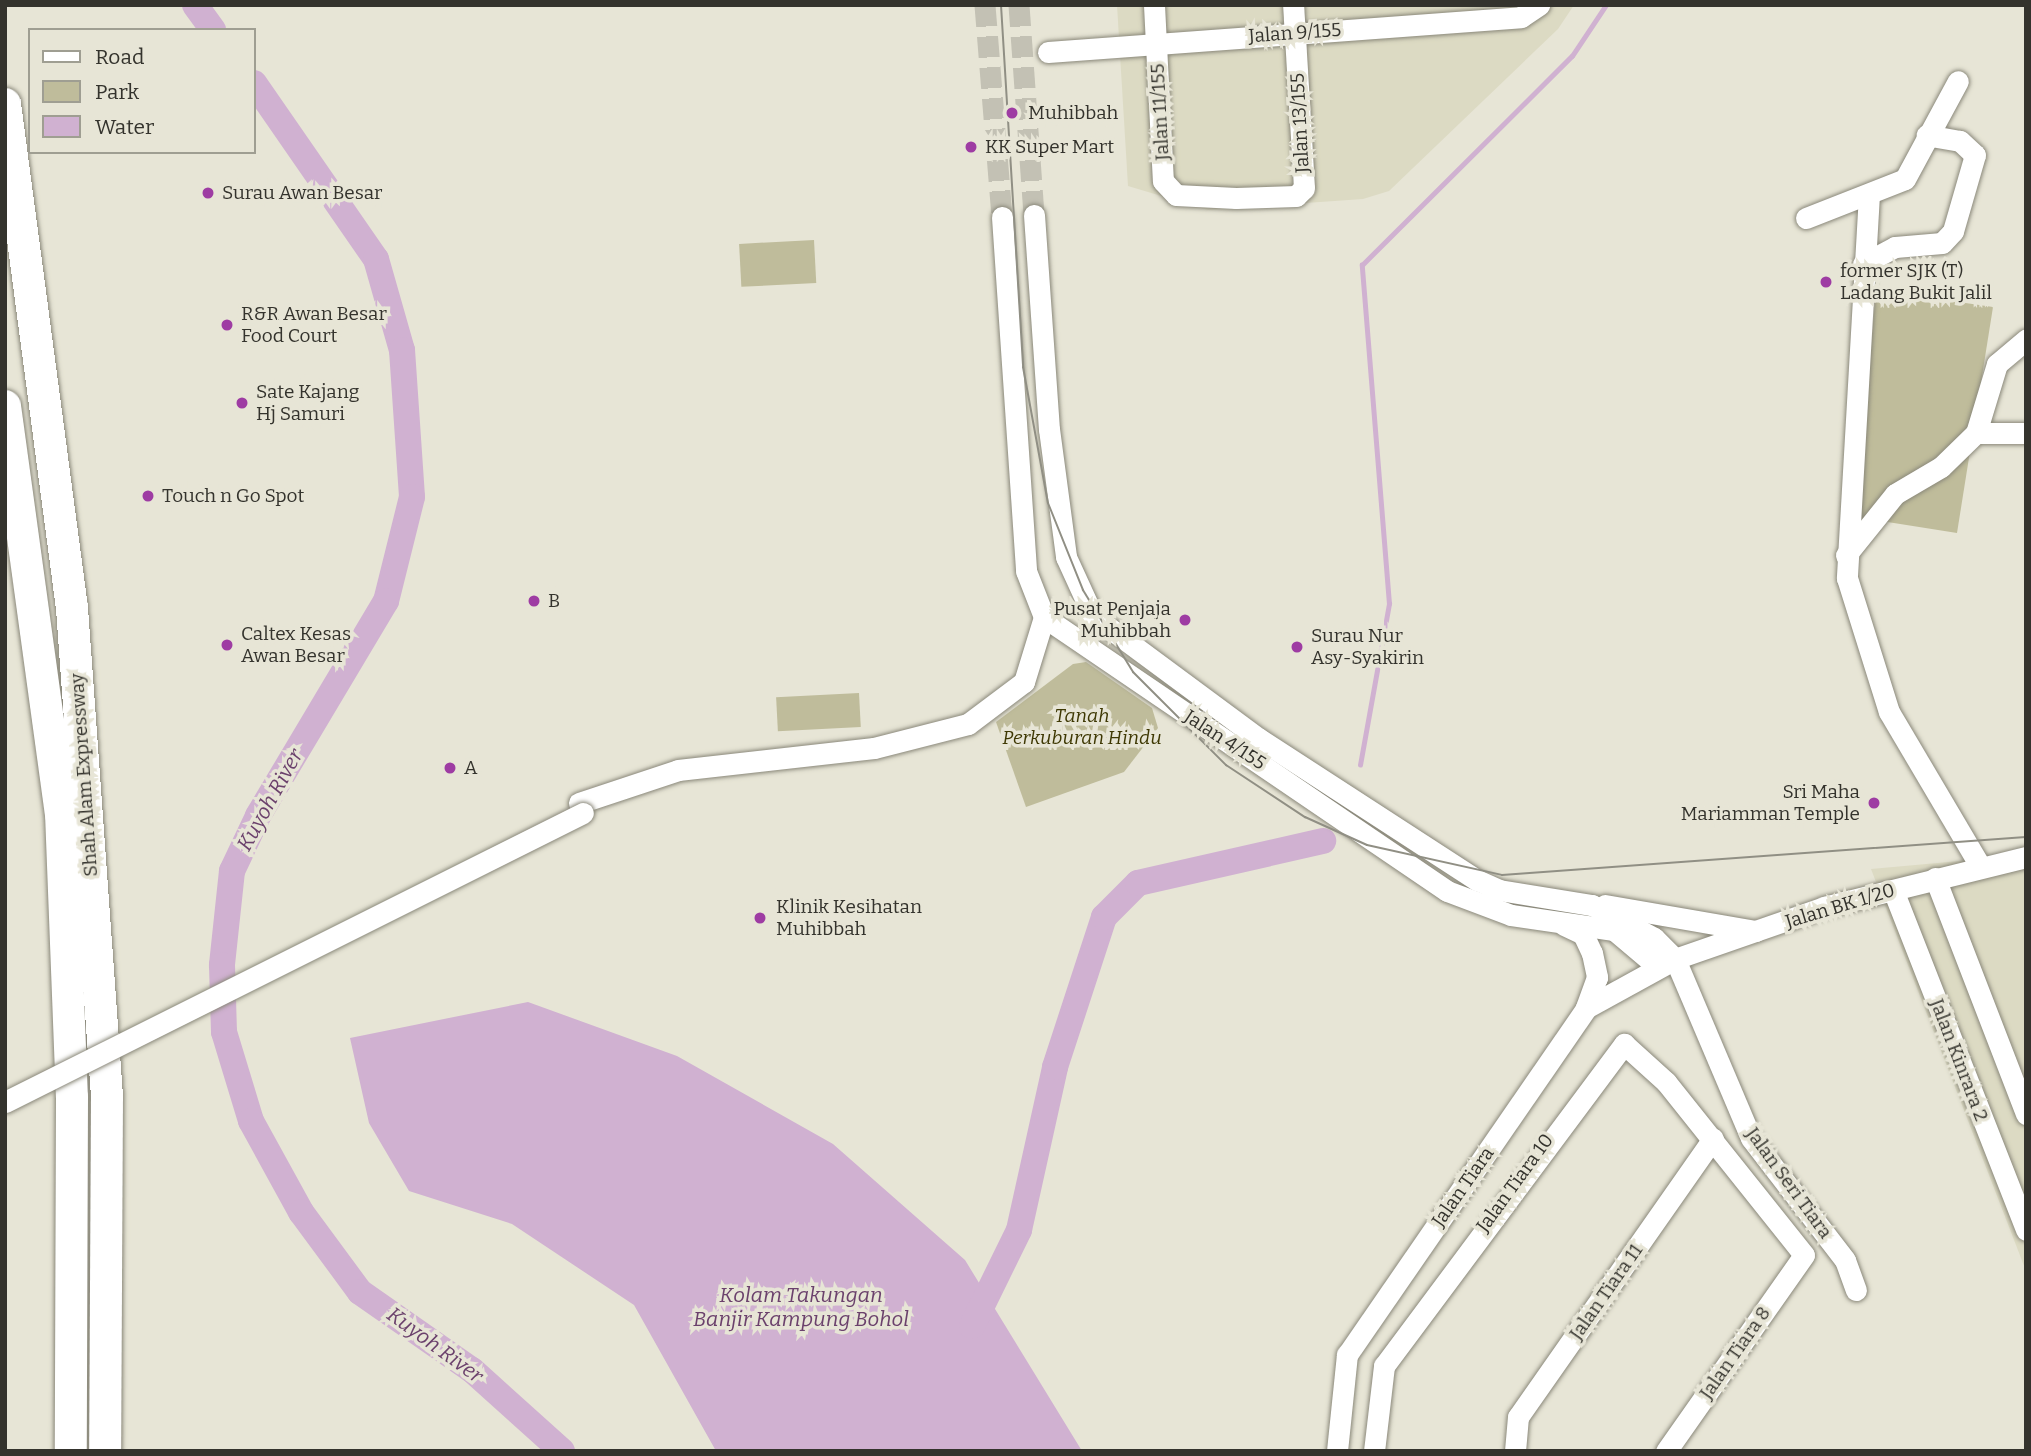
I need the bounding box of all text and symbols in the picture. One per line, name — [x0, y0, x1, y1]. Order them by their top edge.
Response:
street label: Jalan 9/155 — [1248, 18, 1342, 48]
legend — [28, 28, 256, 154]
text: Road — [95, 44, 144, 70]
street label: Jalan 11/155 — [1146, 63, 1174, 161]
street label: Jalan 13/155 — [1286, 72, 1314, 174]
text: Park — [95, 79, 139, 105]
place label: Muhibbah — [1028, 102, 1118, 124]
marker: Muhibbah — [1002, 103, 1022, 123]
text: Water — [95, 114, 154, 140]
place label: KK Super Mart — [985, 136, 1114, 158]
marker: KK Super Mart — [963, 139, 979, 155]
place label: Surau Awan Besar — [222, 182, 383, 204]
marker: Surau Awan Besar — [200, 185, 216, 201]
place label: former SJK (T) Ladang Bukit Jalil — [1840, 260, 1992, 304]
marker: former SJK (T) Ladang Bukit Jalil — [1818, 274, 1834, 290]
place label: R&R Awan Besar Food Court — [241, 303, 387, 347]
marker: R&R Awan Besar Food Court — [219, 317, 235, 333]
place label: Sate Kajang Hj Samuri — [256, 381, 359, 425]
marker: Sate Kajang Hj Samuri — [234, 395, 250, 411]
place label: Touch n Go Spot — [162, 485, 304, 507]
marker: Touch n Go Spot — [140, 488, 156, 504]
place label: B — [548, 590, 560, 612]
marker: B — [526, 593, 542, 609]
place label: Pusat Penjaja Muhibbah — [1053, 598, 1171, 642]
marker: Pusat Penjaja Muhibbah — [1177, 612, 1193, 628]
place label: Caltex Kesas Awan Besar — [241, 623, 351, 667]
place label: Surau Nur Asy-Syakirin — [1311, 625, 1424, 669]
marker: Caltex Kesas Awan Besar — [219, 637, 235, 653]
marker: Surau Nur Asy-Syakirin — [1289, 639, 1305, 655]
street label: Shah Alam Expressway — [66, 673, 102, 877]
park label: Tanah Perkuburan Hindu — [1002, 705, 1162, 749]
street label: Jalan 4/155 — [1180, 705, 1270, 775]
water label: Kuyoh River — [232, 745, 308, 855]
place label: A — [464, 757, 477, 779]
marker: A — [442, 760, 458, 776]
place label: Sri Maha Mariamman Temple — [1681, 781, 1860, 825]
marker: Sri Maha Mariamman Temple — [1866, 795, 1882, 811]
street label: Jalan BK 1/20 — [1783, 879, 1897, 933]
place label: Klinik Kesihatan Muhibbah — [776, 896, 922, 940]
marker: Klinik Kesihatan Muhibbah — [750, 908, 770, 928]
street label: Jalan Kinrara 2 — [1925, 996, 1993, 1124]
street label: Jalan Seri Tiara — [1741, 1123, 1837, 1243]
street label: Jalan Tiara 10 — [1472, 1129, 1558, 1237]
street label: Jalan Tiara — [1427, 1143, 1499, 1231]
street label: Jalan Tiara 11 — [1565, 1240, 1647, 1344]
water label: Kolam Takungan Banjir Kampung Bohol — [693, 1282, 909, 1332]
water label: Kuyoh River — [382, 1302, 488, 1388]
street label: Jalan Tiara 8 — [1695, 1302, 1775, 1404]

